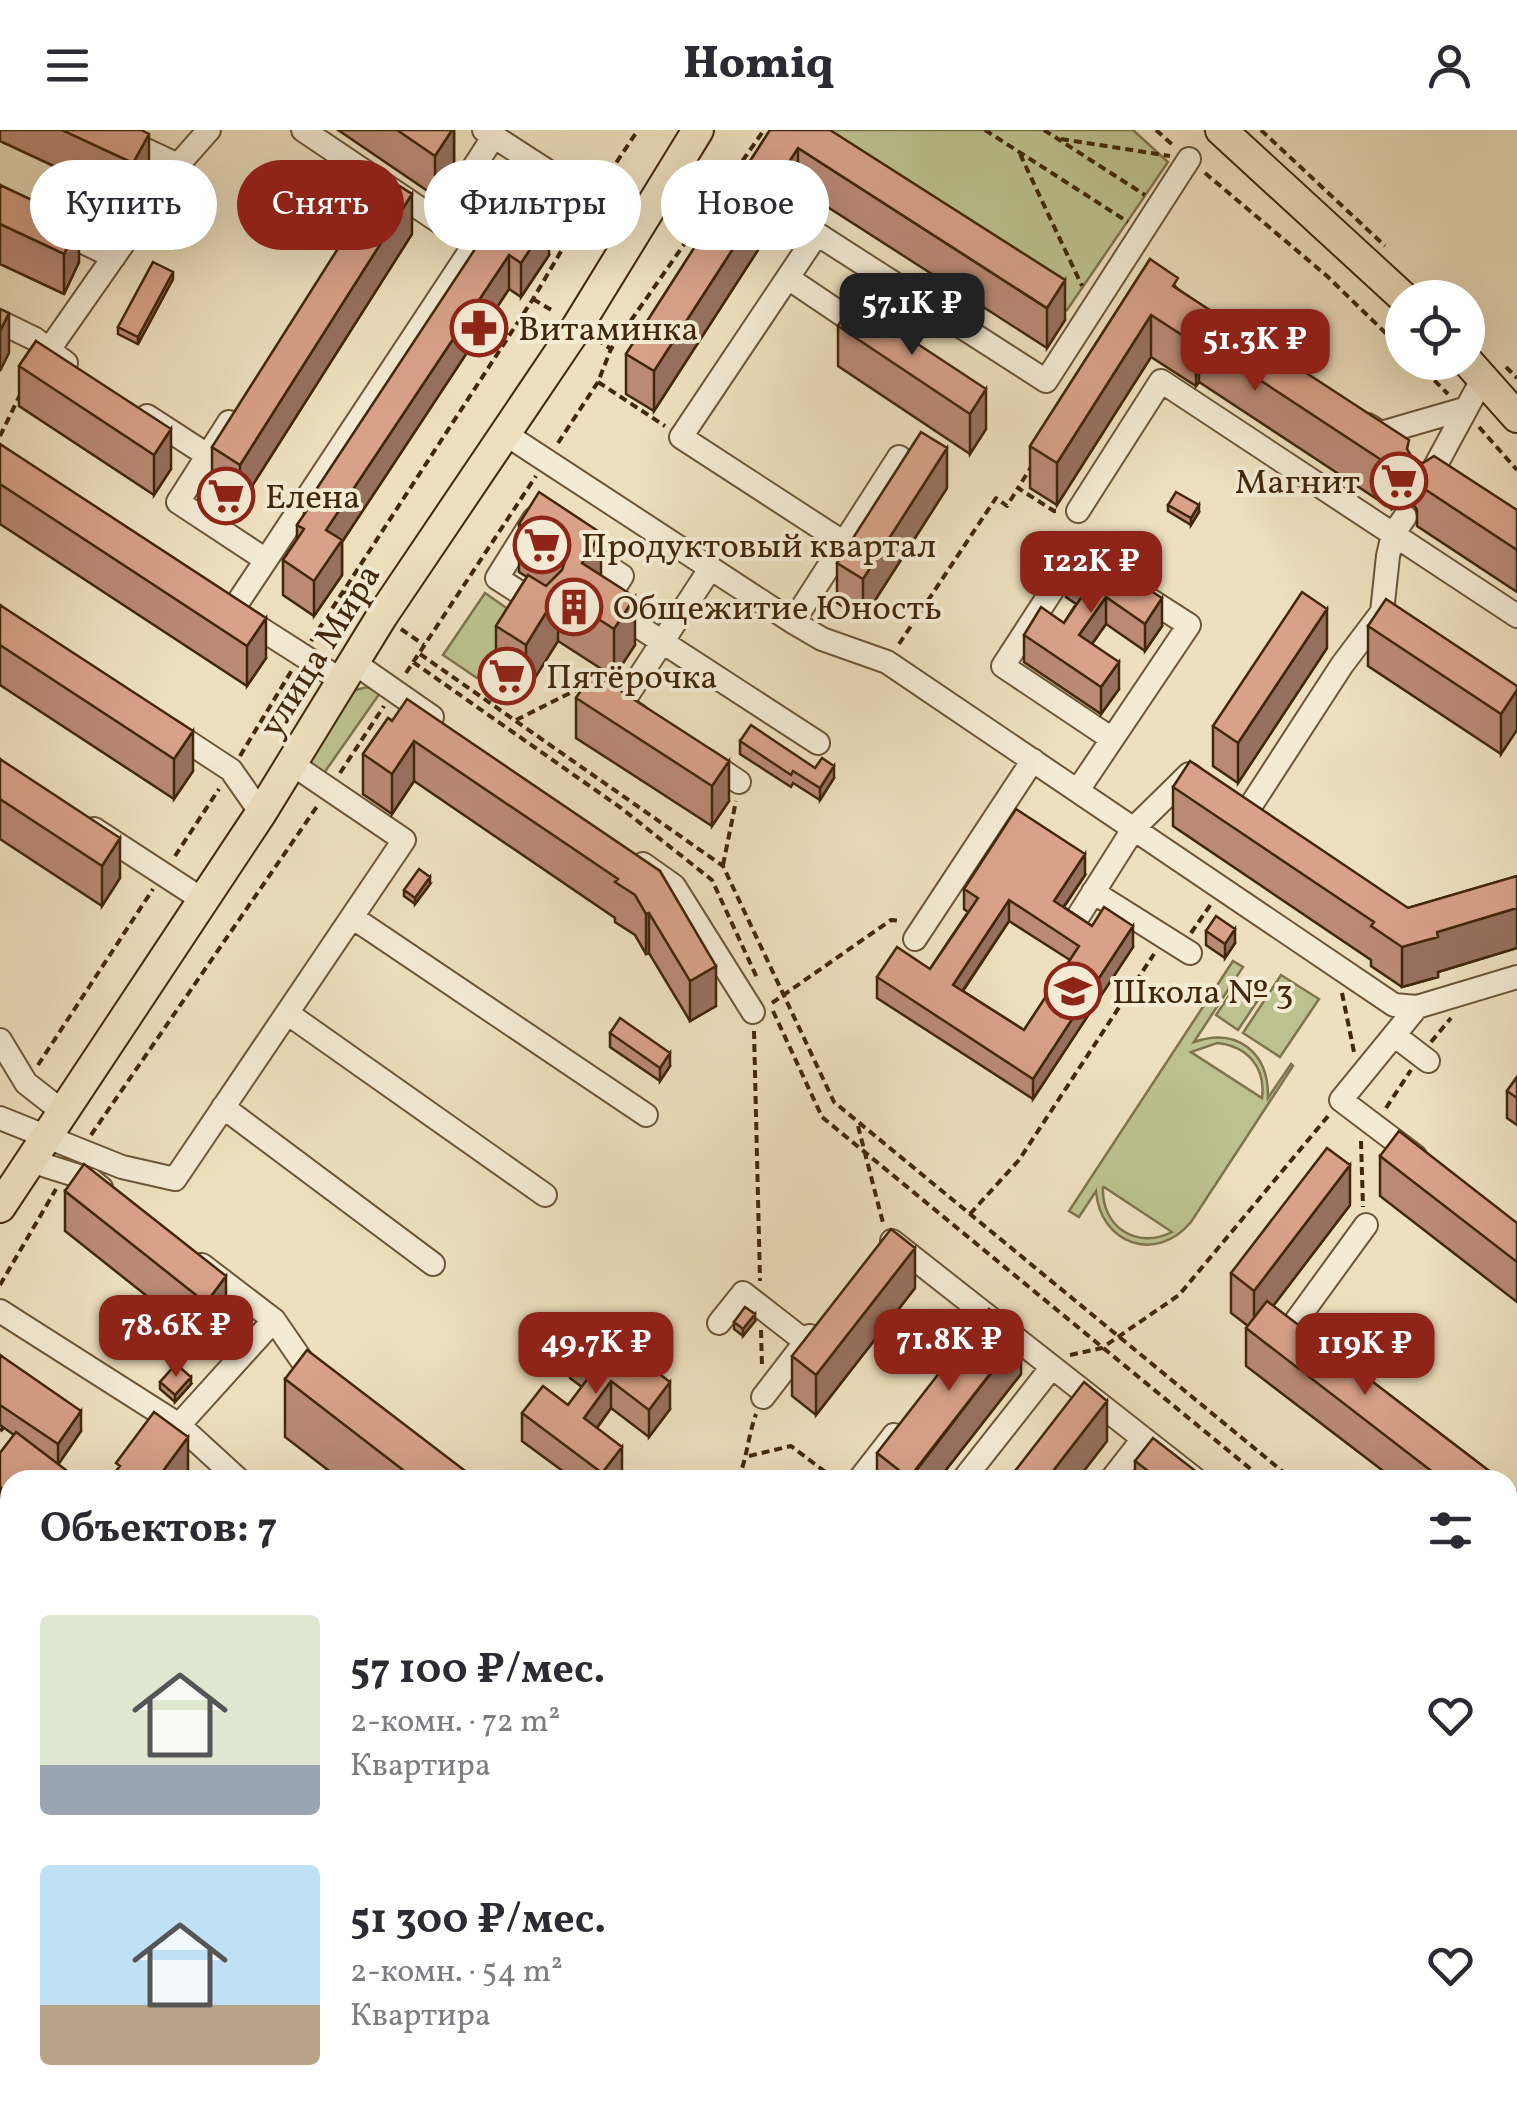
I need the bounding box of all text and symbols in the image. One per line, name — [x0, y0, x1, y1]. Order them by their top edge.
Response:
text: Homiq — [683, 34, 834, 97]
icon: menu — [40, 38, 95, 93]
icon: person — [1422, 38, 1477, 93]
chip: Купить — [30, 160, 217, 250]
chip: Снять — [237, 160, 404, 250]
chip: Фильтры — [424, 160, 641, 250]
chip: Новое — [661, 160, 829, 250]
pin: 57.1K ₽ — [820, 273, 1004, 358]
map controls — [1385, 280, 1485, 380]
button: locate — [1385, 280, 1485, 380]
text: 57.1K ₽ — [862, 283, 962, 327]
pharmacy icon: Витаминка — [449, 298, 509, 358]
place label: Витаминка — [518, 307, 699, 355]
pin: 51.3K ₽ — [1163, 309, 1347, 394]
text: 51.3K ₽ — [1203, 319, 1307, 363]
supermarket icon: Магнит — [1369, 451, 1429, 511]
place label: Магнит — [1235, 460, 1360, 508]
supermarket icon: Елена — [196, 466, 256, 526]
place label: Елена — [265, 475, 360, 523]
supermarket icon: Продуктовый квартал — [512, 515, 572, 575]
place label: Продуктовый квартал — [581, 524, 936, 572]
pin: 122K ₽ — [1010, 531, 1172, 616]
text: 122K ₽ — [1042, 541, 1140, 585]
street label: улица Мира — [249, 556, 394, 747]
building icon: Общежитие Юность — [544, 577, 604, 637]
place label: Общежитие Юность — [613, 586, 942, 634]
supermarket icon: Пятёрочка — [477, 646, 537, 706]
place label: Пятёрочка — [546, 655, 718, 703]
school or university icon: Школа № 3 — [1043, 961, 1103, 1021]
place label: Школа № 3 — [1112, 970, 1293, 1018]
pin: 78.6K ₽ — [84, 1295, 268, 1380]
text: 78.6K ₽ — [121, 1305, 231, 1349]
pin: 71.8K ₽ — [857, 1309, 1041, 1394]
pin: 49.7K ₽ — [504, 1312, 688, 1397]
pin: 119K ₽ — [1284, 1313, 1446, 1398]
text: 71.8K ₽ — [896, 1319, 1002, 1363]
text: 49.7K ₽ — [540, 1322, 652, 1366]
text: 119K ₽ — [1318, 1323, 1412, 1367]
text: Объектов: 7 — [40, 1501, 277, 1560]
icon: filters — [1423, 1503, 1478, 1558]
text: 57 100 ₽/мес. — [350, 1642, 605, 1701]
icon: home — [120, 1655, 240, 1775]
icon: heart — [1423, 1688, 1478, 1743]
text: 2-комн. · 72 m² — [350, 1701, 560, 1745]
text: Квартира — [350, 1745, 491, 1789]
text: 51 300 ₽/мес. — [350, 1892, 606, 1951]
icon: home — [120, 1905, 240, 2025]
icon: heart — [1423, 1938, 1478, 1993]
text: 2-комн. · 54 m² — [350, 1951, 563, 1995]
text: Квартира — [350, 1995, 491, 2039]

